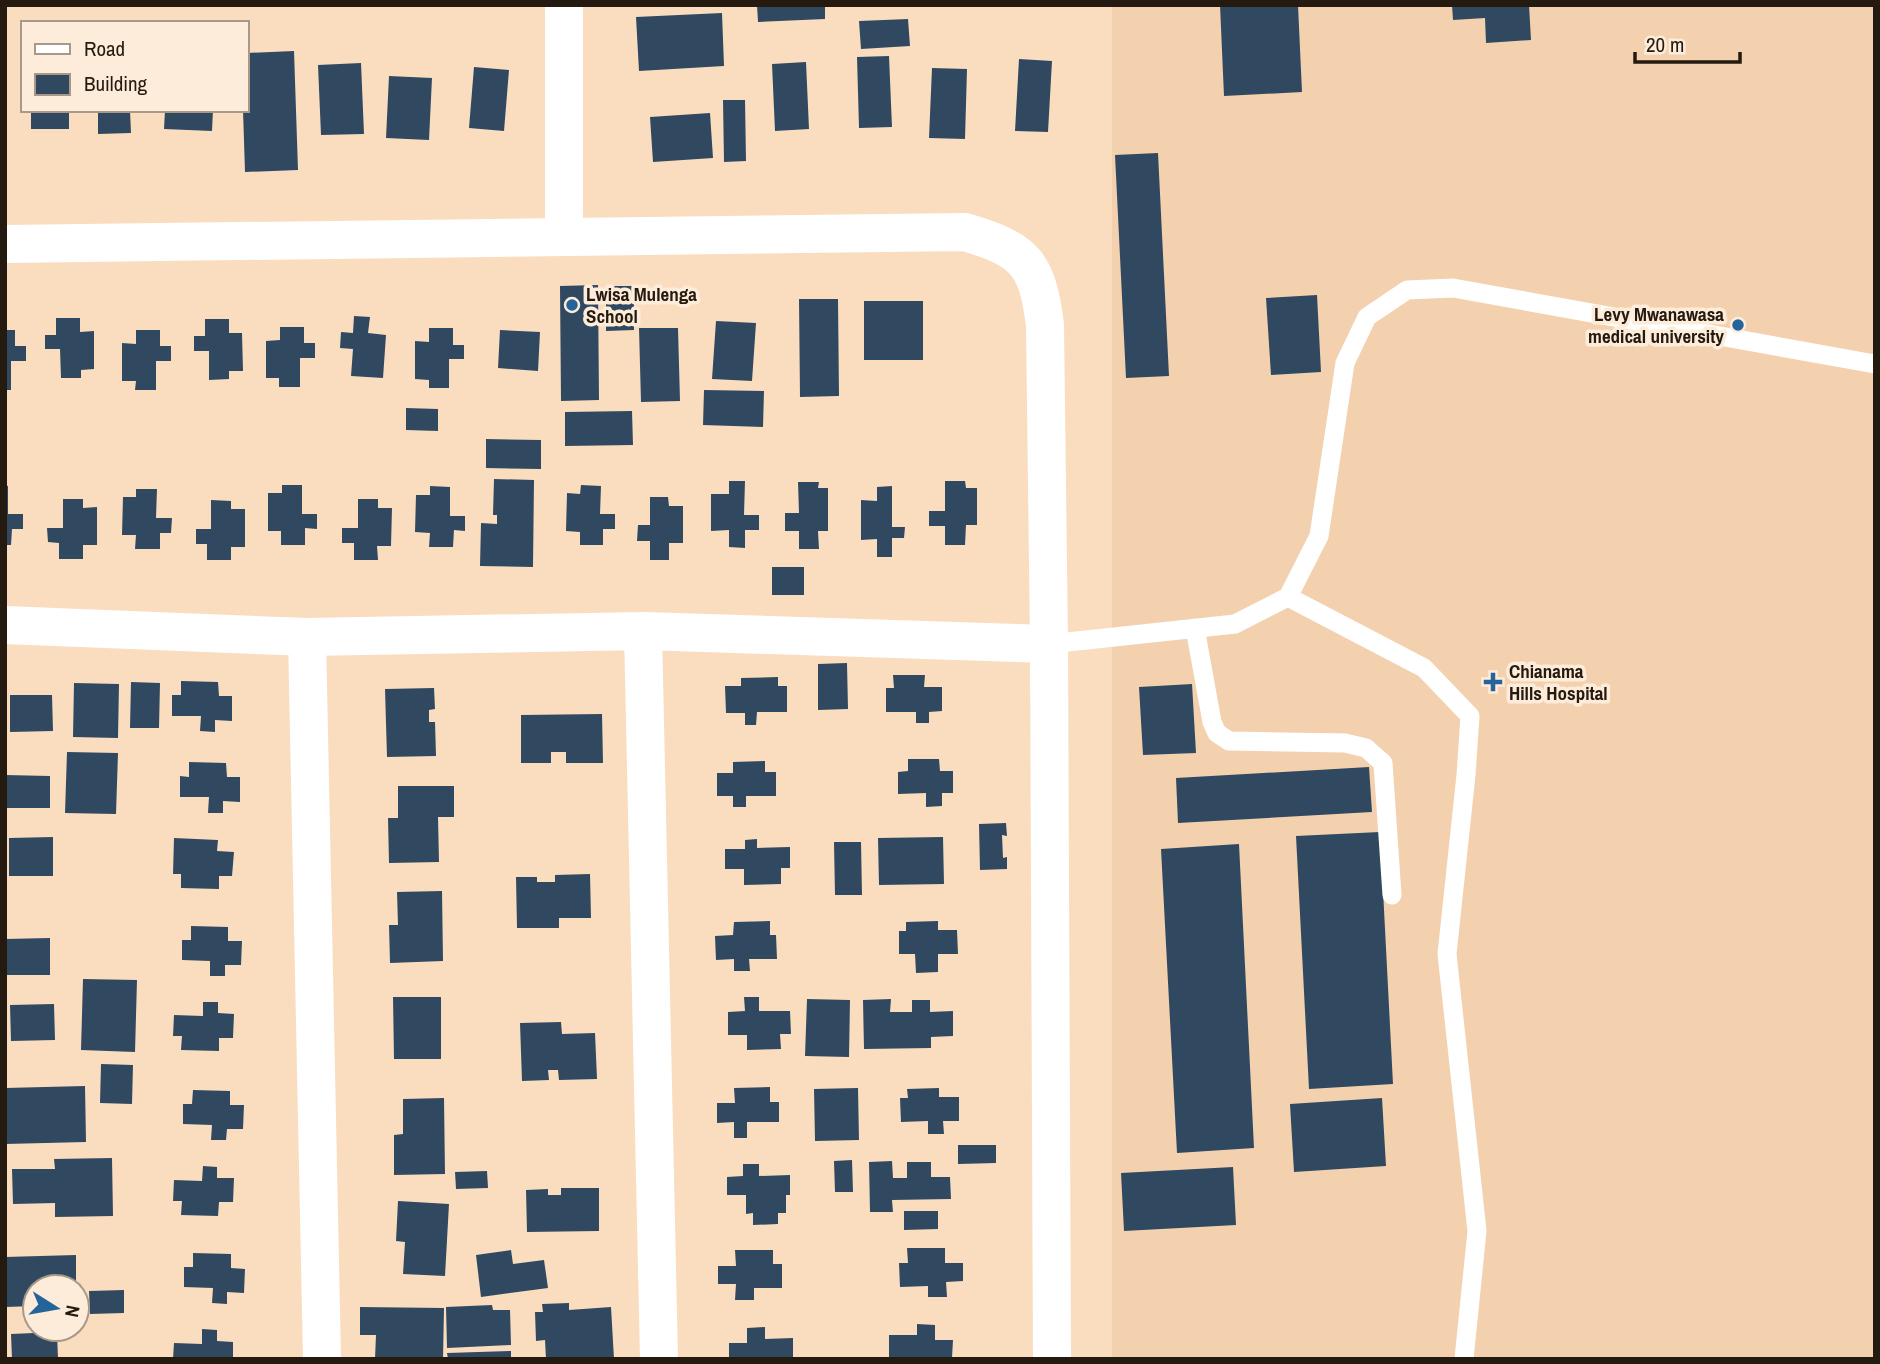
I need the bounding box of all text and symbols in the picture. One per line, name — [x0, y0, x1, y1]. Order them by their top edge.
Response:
legend — [21, 21, 248, 112]
scale bar — [1635, 21, 1740, 65]
text: 20 m — [1646, 30, 1684, 59]
text: Road — [84, 34, 125, 63]
text: Building — [84, 69, 148, 98]
place label: Lwisa Mulenga School — [586, 281, 697, 329]
marker: Lwisa Mulenga School — [564, 297, 580, 313]
place label: Levy Mwanawasa medical university — [1588, 301, 1724, 349]
marker: Levy Mwanawasa medical university — [1730, 317, 1746, 333]
place label: Chianama Hills Hospital — [1509, 658, 1608, 706]
marker: Chianama Hills Hospital — [1483, 672, 1503, 692]
north arrow — [21, 1273, 91, 1343]
text: N — [59, 1303, 87, 1319]

